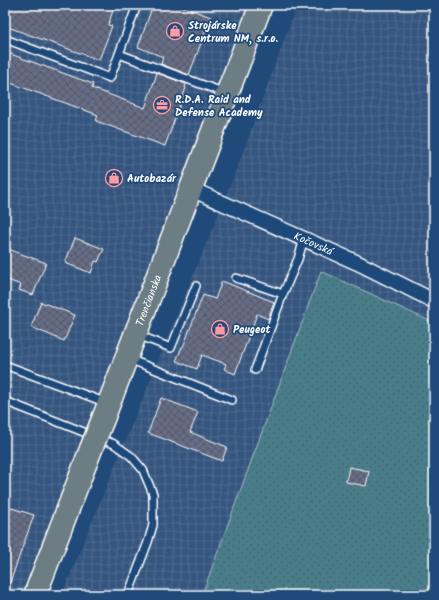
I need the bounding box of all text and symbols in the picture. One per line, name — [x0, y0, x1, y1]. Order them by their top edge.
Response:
place label: Strojárske Centrum NM, s.r.o. — [188, 17, 279, 48]
shop icon: Strojárske Centrum NM, s.r.o. — [165, 21, 185, 41]
place label: R.D.A. Raid and Defense Academy — [175, 91, 263, 122]
office icon: R.D.A. Raid and Defense Academy — [152, 95, 172, 115]
shop icon: Autobazár — [104, 168, 124, 188]
place label: Autobazár — [127, 170, 177, 188]
street label: Kočovská — [291, 228, 337, 261]
street label: Trenčianska — [131, 272, 167, 329]
shop icon: Peugeot — [210, 319, 230, 339]
place label: Peugeot — [233, 321, 271, 339]

